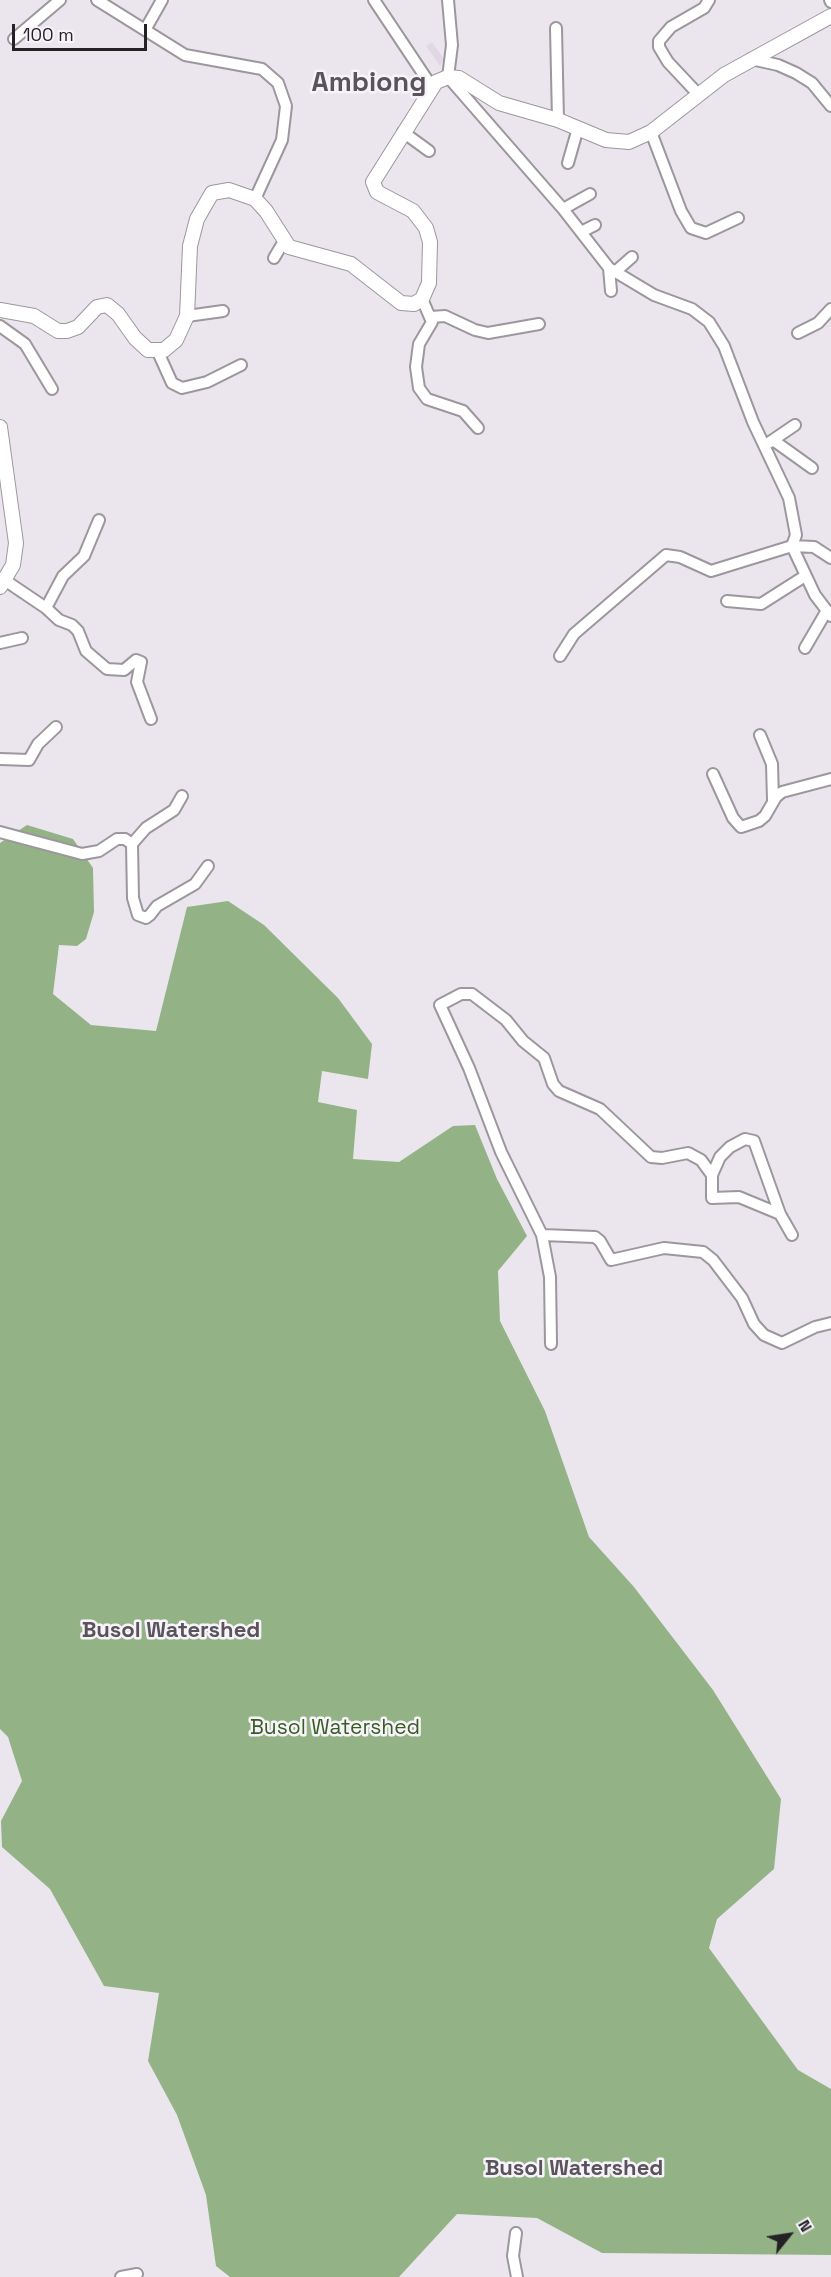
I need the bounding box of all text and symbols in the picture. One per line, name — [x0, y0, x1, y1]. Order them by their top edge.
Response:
scale bar — [15, 12, 150, 50]
text: 100 m — [23, 23, 74, 46]
district label: Ambiong — [312, 68, 426, 100]
district label: Busol Watershed — [82, 1618, 260, 1644]
park label: Busol Watershed — [250, 1715, 420, 1741]
district label: Busol Watershed — [485, 2156, 663, 2182]
north arrow — [759, 2205, 819, 2265]
text: N — [793, 2216, 817, 2236]

